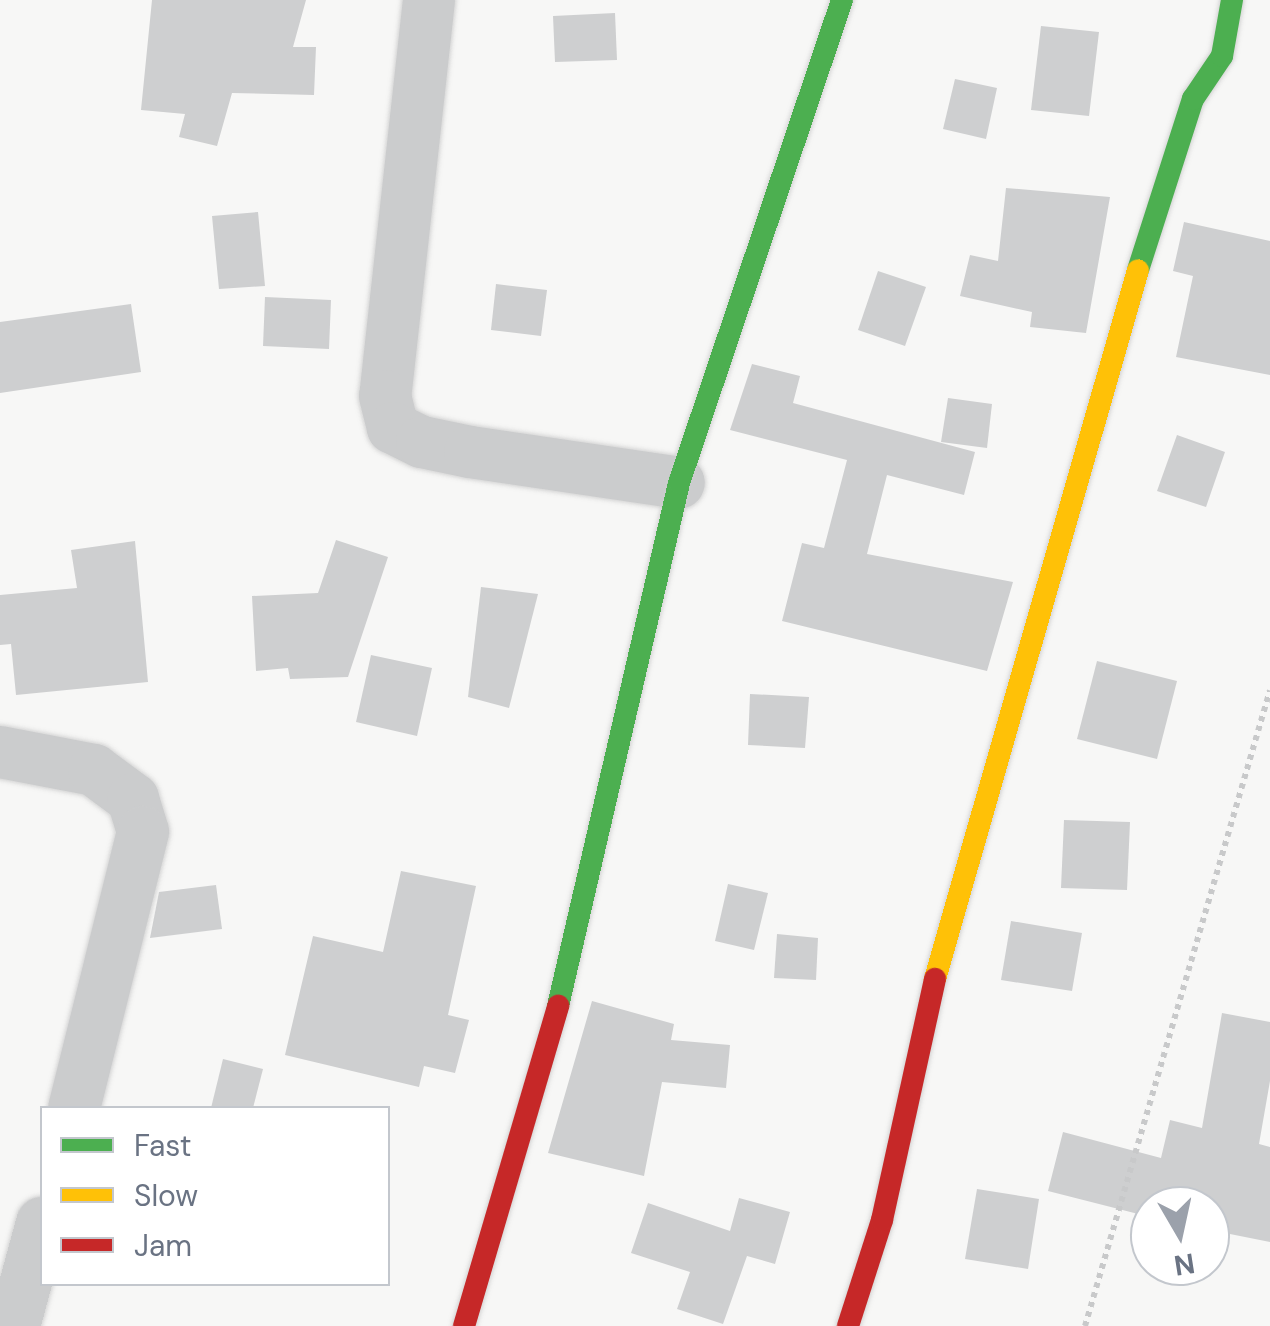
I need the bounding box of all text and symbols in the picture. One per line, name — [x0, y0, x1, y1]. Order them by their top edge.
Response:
legend — [40, 1106, 390, 1286]
text: Fast — [134, 1126, 192, 1165]
text: Slow — [134, 1176, 198, 1215]
north arrow — [1130, 1186, 1230, 1286]
text: Jam — [134, 1226, 192, 1265]
text: N — [1171, 1244, 1197, 1284]

